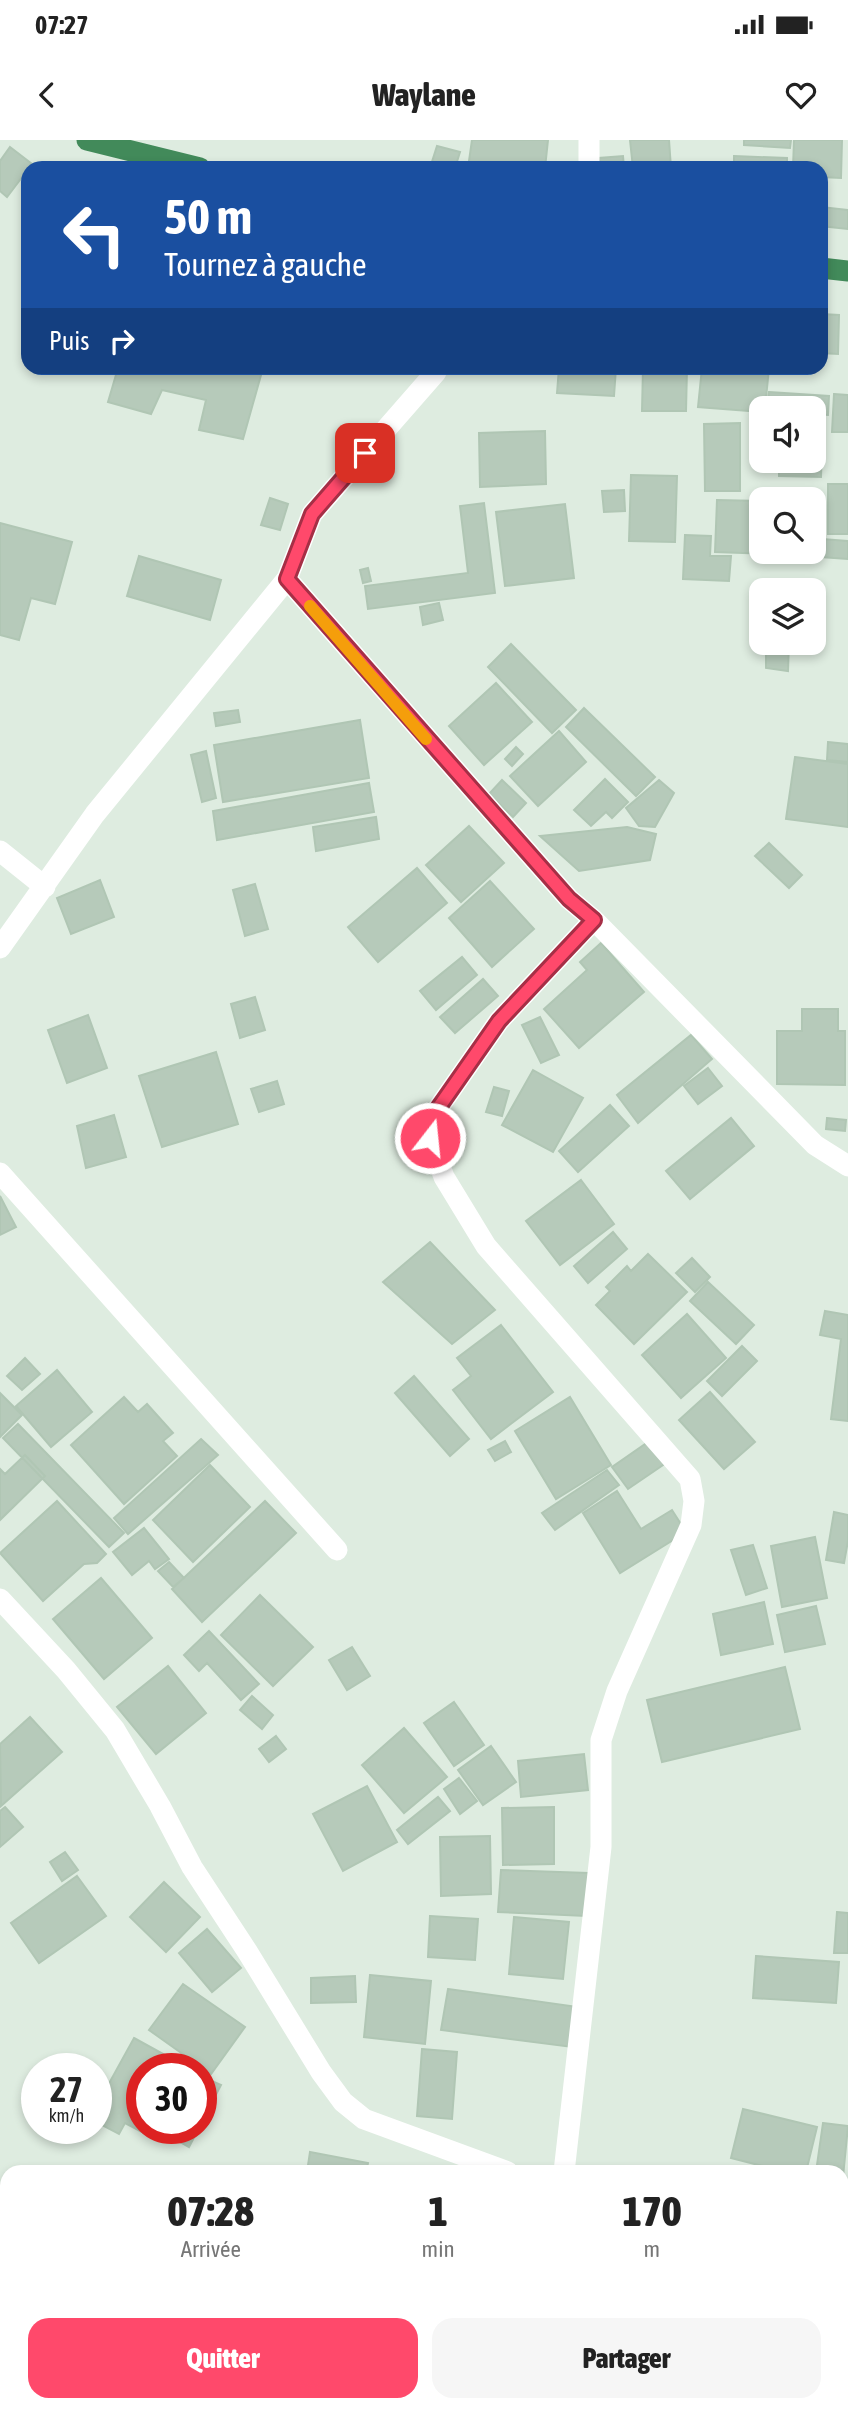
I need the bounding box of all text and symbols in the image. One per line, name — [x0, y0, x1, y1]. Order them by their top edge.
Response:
text: 07:27 — [35, 10, 89, 40]
icon: back — [28, 76, 66, 114]
text: Waylane — [372, 76, 476, 113]
icon: heart — [782, 76, 820, 114]
text: 50 m — [164, 188, 252, 244]
icon: left — [49, 189, 140, 280]
text: Tournez à gauche — [164, 246, 367, 283]
icon: right — [103, 322, 141, 360]
text: Puis — [49, 326, 89, 356]
map controls — [749, 396, 826, 655]
button: sound — [749, 396, 826, 473]
pin — [335, 423, 395, 483]
icon: arrive — [346, 434, 384, 472]
button: search — [749, 487, 826, 564]
button: layers — [749, 578, 826, 655]
position arrow — [393, 1101, 467, 1175]
speed limit sign: 30 — [126, 2053, 217, 2144]
text: 27 — [50, 2069, 83, 2109]
text: km/h — [49, 2105, 84, 2126]
text: 07:28 — [168, 2187, 254, 2235]
text: 1 — [428, 2187, 448, 2235]
text: 170 — [622, 2187, 681, 2235]
text: Arrivée — [181, 2236, 241, 2262]
text: min — [422, 2236, 455, 2262]
text: m — [644, 2236, 660, 2262]
button: Quitter — [28, 2318, 418, 2398]
button: Partager — [432, 2318, 821, 2398]

